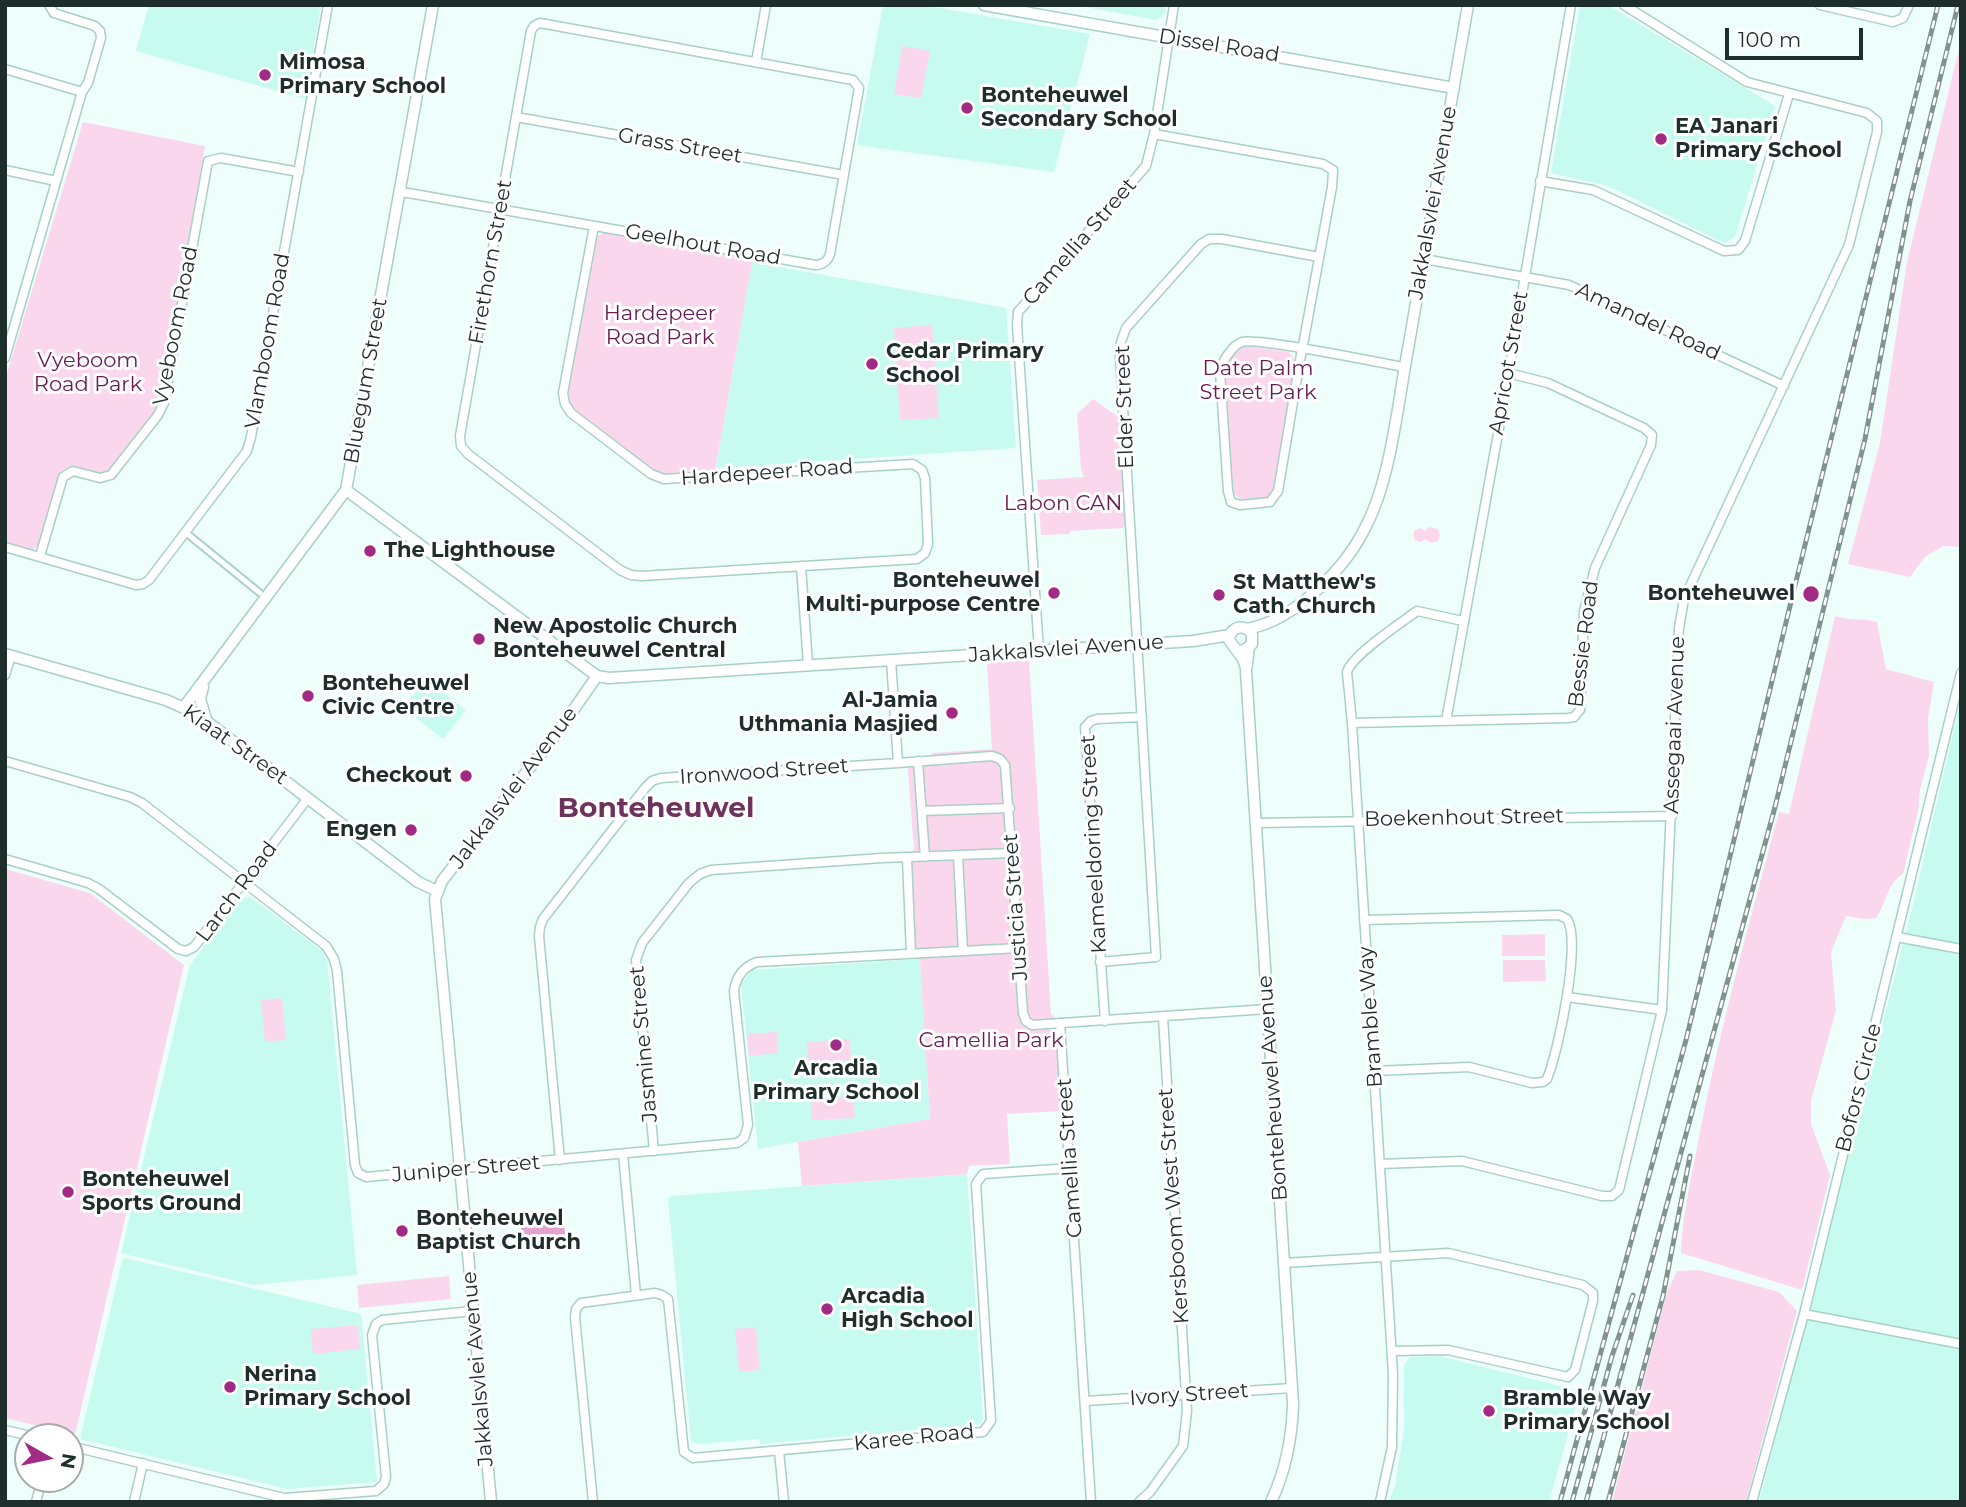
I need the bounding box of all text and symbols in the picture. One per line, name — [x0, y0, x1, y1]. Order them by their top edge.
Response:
scale bar — [1728, 14, 1866, 58]
street label: Dissel Road — [1157, 24, 1281, 68]
text: 100 m — [1738, 27, 1801, 52]
place label: Mimosa Primary School — [279, 50, 446, 100]
marker: Mimosa Primary School — [257, 67, 273, 83]
place label: Bonteheuwel Secondary School — [981, 83, 1177, 133]
marker: Bonteheuwel Secondary School — [959, 100, 975, 116]
street label: Jakkalsvlei Avenue — [1404, 104, 1462, 302]
place label: EA Janari Primary School — [1675, 114, 1842, 164]
street label: Grass Street — [616, 123, 744, 169]
marker: EA Janari Primary School — [1653, 131, 1669, 147]
street label: Camellia Street — [1018, 173, 1142, 311]
street label: Firethorn Street — [464, 178, 518, 346]
street label: Geelhout Road — [623, 219, 783, 271]
street label: Vyeboom Road — [148, 244, 204, 408]
street label: Vlamboom Road — [240, 251, 296, 431]
street label: Amandel Road — [1572, 277, 1724, 367]
street label: Apricot Street — [1484, 289, 1534, 437]
street label: Bluegum Street — [339, 296, 393, 466]
park label: Hardepeer Road Park — [604, 301, 716, 351]
place label: Cedar Primary School — [886, 339, 1044, 389]
street label: Elder Street — [1110, 345, 1140, 469]
park label: Vyeboom Road Park — [34, 348, 142, 398]
marker: Cedar Primary School — [864, 356, 880, 372]
park label: Date Palm Street Park — [1200, 356, 1316, 406]
street label: Hardepeer Road — [680, 454, 854, 492]
park label: Labon CAN — [1004, 491, 1122, 517]
place label: The Lighthouse — [384, 538, 555, 564]
marker: The Lighthouse — [362, 543, 378, 559]
place label: Bonteheuwel Multi-purpose Centre — [805, 568, 1040, 618]
place label: St Matthew's Cath. Church — [1233, 570, 1376, 620]
street label: Bessie Road — [1564, 579, 1604, 709]
place label: Bonteheuwel — [1647, 581, 1795, 607]
marker: Bonteheuwel — [1801, 584, 1821, 604]
marker: Bonteheuwel Multi-purpose Centre — [1046, 585, 1062, 601]
marker: St Matthew's Cath. Church — [1211, 587, 1227, 603]
place label: New Apostolic Church Bonteheuwel Central — [493, 614, 738, 664]
street label: Jakkalsvlei Avenue — [967, 630, 1165, 668]
marker: New Apostolic Church Bonteheuwel Central — [471, 631, 487, 647]
street label: Assegaai Avenue — [1659, 636, 1691, 814]
place label: Bonteheuwel Civic Centre — [322, 671, 470, 721]
marker: Bonteheuwel Civic Centre — [300, 688, 316, 704]
place label: Al-Jamia Uthmania Masjied — [738, 688, 938, 738]
street label: Kiaat Street — [177, 699, 293, 791]
street label: Jakkalsvlei Avenue — [445, 702, 583, 874]
marker: Al-Jamia Uthmania Masjied — [944, 705, 960, 721]
street label: Kameeldoring Street — [1076, 734, 1112, 954]
street label: Ironwood Street — [679, 754, 849, 790]
place label: Checkout — [346, 763, 452, 789]
marker: Checkout — [458, 768, 474, 784]
district label: Bonteheuwel — [558, 792, 754, 826]
street label: Boekenhout Street — [1364, 804, 1564, 832]
place label: Engen — [326, 817, 397, 843]
marker: Engen — [403, 822, 419, 838]
street label: Justicia Street — [998, 832, 1034, 982]
street label: Larch Road — [191, 837, 283, 947]
street label: Bramble Way — [1353, 945, 1389, 1089]
street label: Jasmine Street — [625, 965, 663, 1123]
street label: Bonteheuwel Avenue — [1253, 974, 1293, 1202]
street label: Bofors Circle — [1831, 1021, 1887, 1155]
park label: Camellia Park — [919, 1028, 1063, 1054]
marker: Arcadia Primary School — [828, 1037, 844, 1053]
place label: Arcadia Primary School — [752, 1056, 920, 1106]
street label: Camellia Street — [1052, 1077, 1088, 1239]
street label: Kersboom West Street — [1153, 1087, 1195, 1325]
street label: Juniper Street — [391, 1150, 541, 1188]
place label: Bonteheuwel Sports Ground — [82, 1167, 242, 1217]
marker: Bonteheuwel Sports Ground — [60, 1184, 76, 1200]
place label: Bonteheuwel Baptist Church — [416, 1206, 581, 1256]
marker: Bonteheuwel Baptist Church — [394, 1223, 410, 1239]
street label: Jakkalsvlei Avenue — [457, 1270, 499, 1468]
place label: Arcadia High School — [841, 1284, 974, 1334]
marker: Arcadia High School — [819, 1301, 835, 1317]
place label: Nerina Primary School — [244, 1362, 411, 1412]
street label: Ivory Street — [1129, 1378, 1249, 1412]
marker: Nerina Primary School — [222, 1379, 238, 1395]
place label: Bramble Way Primary School — [1503, 1386, 1670, 1436]
marker: Bramble Way Primary School — [1481, 1403, 1497, 1419]
street label: Karee Road — [853, 1419, 975, 1457]
north arrow — [14, 1423, 84, 1493]
text: N — [56, 1452, 81, 1470]

